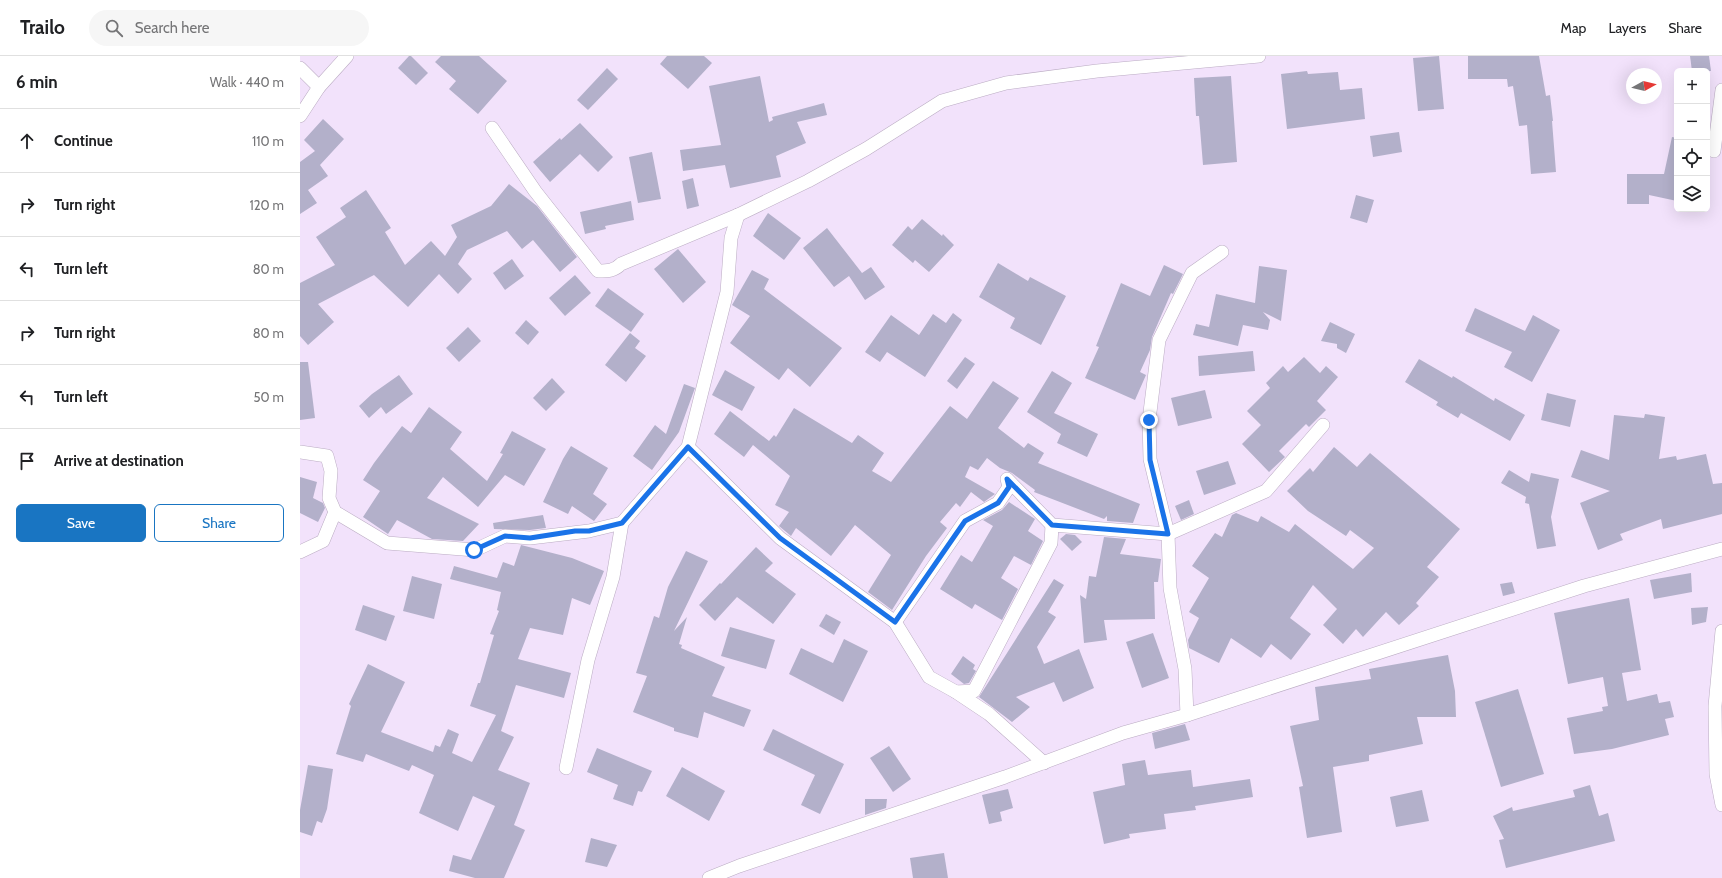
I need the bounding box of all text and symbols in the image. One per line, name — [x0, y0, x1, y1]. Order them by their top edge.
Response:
search box — [89, 10, 369, 46]
text: Trailo — [20, 16, 65, 39]
icon: search — [103, 17, 125, 39]
text: Search here — [135, 19, 209, 37]
text: Map — [1561, 19, 1586, 37]
text: Layers — [1608, 19, 1646, 37]
text: Share — [1668, 19, 1702, 37]
north arrow — [1626, 68, 1662, 104]
map controls — [1674, 68, 1710, 212]
button: + — [1674, 68, 1710, 104]
text: 6 min — [16, 72, 58, 92]
text: Walk · 440 m — [210, 74, 284, 90]
button: − — [1674, 104, 1710, 140]
icon: ahead — [16, 130, 38, 152]
text: Continue — [54, 132, 113, 150]
text: 110 m — [252, 133, 284, 149]
button: locate — [1674, 140, 1710, 176]
button: layers — [1674, 176, 1710, 212]
icon: right — [16, 194, 38, 216]
text: Turn right — [54, 196, 115, 214]
text: 120 m — [250, 197, 284, 213]
icon: left — [16, 258, 38, 280]
text: Turn left — [54, 260, 108, 278]
text: 80 m — [253, 261, 284, 277]
icon: right — [16, 322, 38, 344]
text: Turn right — [54, 324, 115, 342]
text: 80 m — [253, 325, 284, 341]
icon: left — [16, 386, 38, 408]
text: Turn left — [54, 388, 108, 406]
text: 50 m — [254, 389, 284, 405]
route end — [1140, 411, 1158, 429]
icon: arrive — [16, 450, 38, 472]
text: Arrive at destination — [54, 452, 184, 470]
button: Save — [16, 504, 146, 542]
button: Share — [154, 504, 284, 542]
route start — [465, 541, 483, 559]

